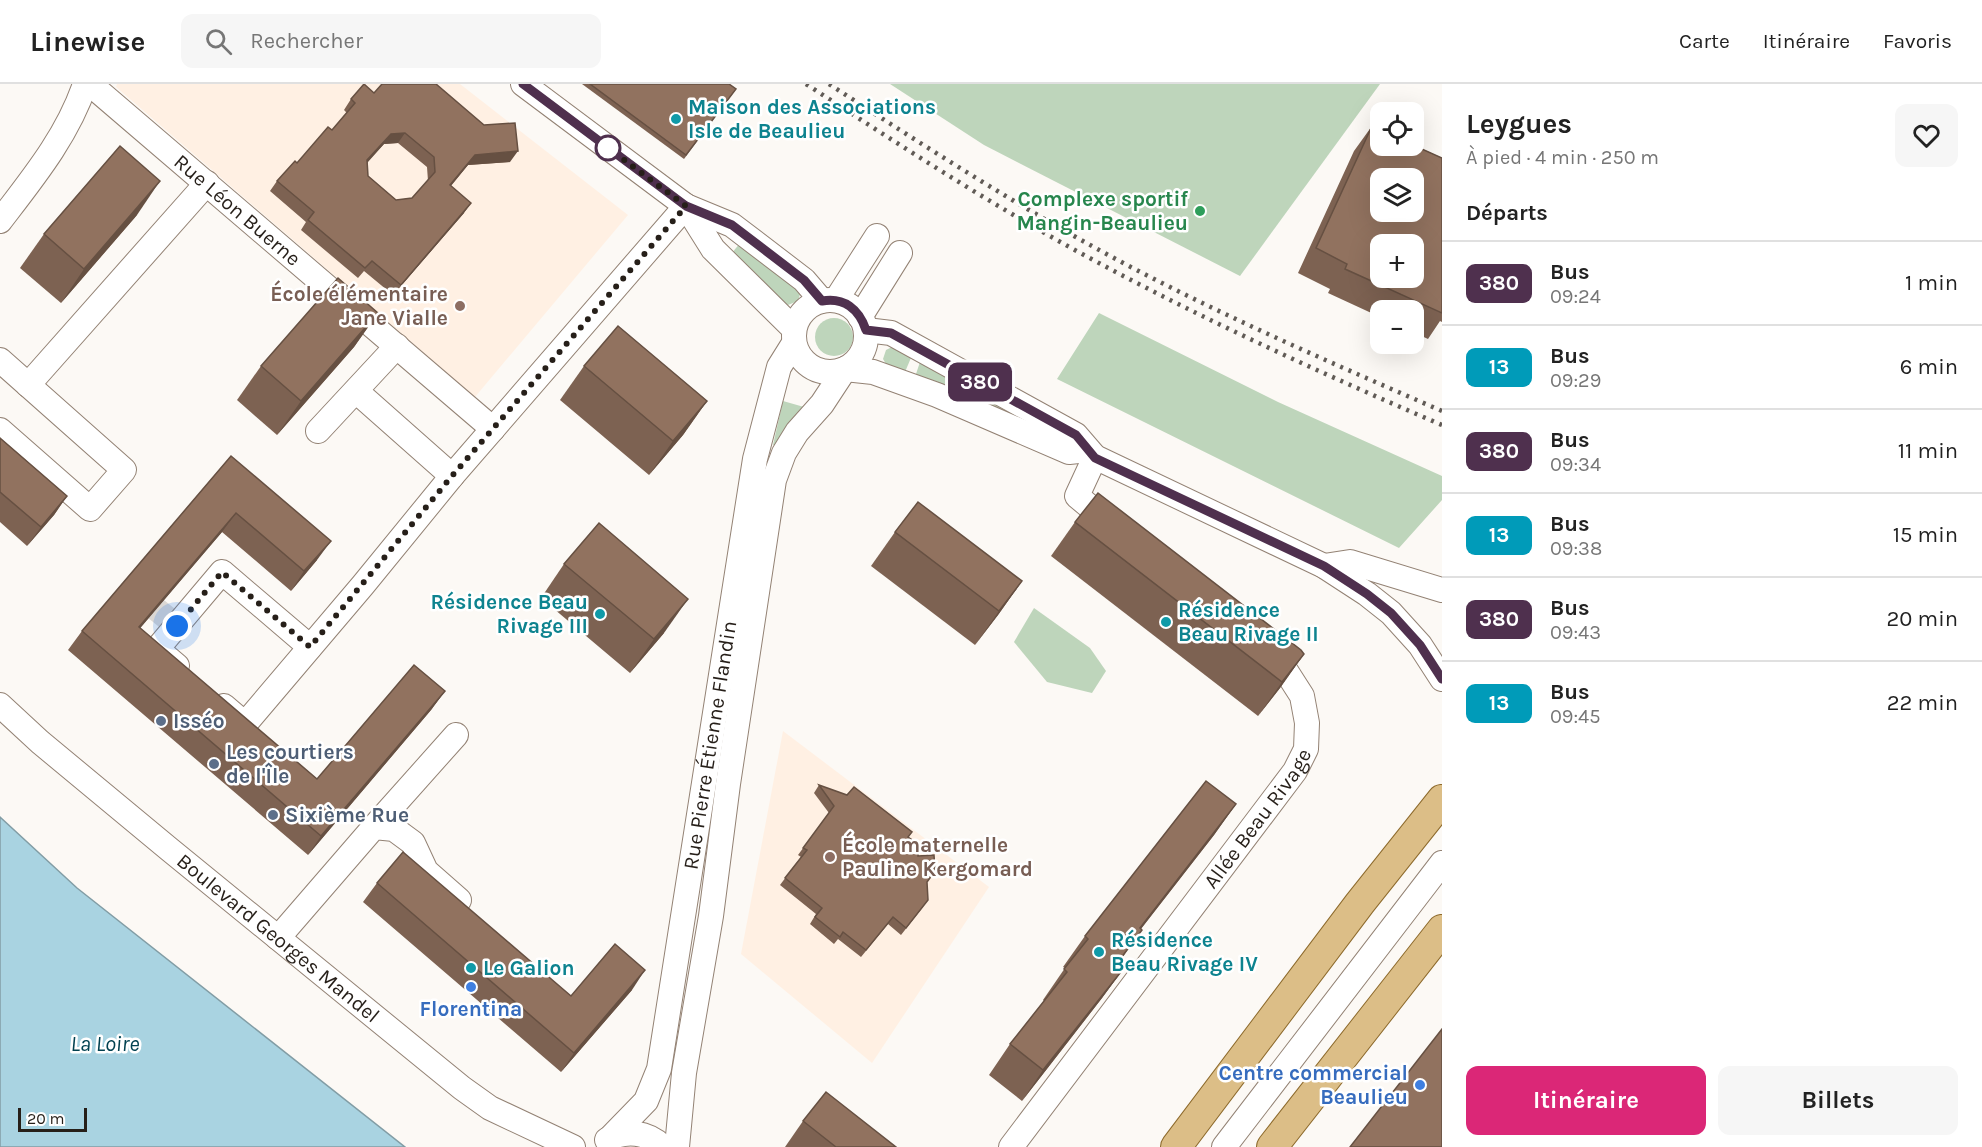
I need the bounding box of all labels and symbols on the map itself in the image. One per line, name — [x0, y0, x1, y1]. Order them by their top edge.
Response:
place label: Maison des Associations Isle de Beaulieu — [688, 95, 936, 143]
marker: Maison des Associations Isle de Beaulieu — [669, 112, 683, 126]
unlabelled marker — [595, 135, 621, 161]
street label: Rue Léon Buerne — [169, 149, 306, 271]
place label: Complexe sportif Mangin-Beaulieu — [1016, 187, 1188, 235]
marker: Complexe sportif Mangin-Beaulieu — [1193, 204, 1207, 218]
place label: École élémentaire Jane Vialle — [270, 280, 448, 330]
marker: École élémentaire Jane Vialle — [453, 299, 467, 313]
line badge: 380 — [946, 362, 1014, 402]
place label: Résidence Beau Rivage III — [431, 590, 588, 638]
place label: Résidence Beau Rivage II — [1178, 598, 1319, 646]
marker: Résidence Beau Rivage III — [593, 607, 607, 621]
your location — [162, 611, 192, 641]
marker: Résidence Beau Rivage II — [1159, 615, 1173, 629]
street label: Rue Pierre Étienne Flandin — [679, 619, 741, 871]
place label: Isséo — [173, 709, 225, 733]
marker: Isséo — [154, 714, 168, 728]
place label: Les courtiers de l'Île — [226, 740, 354, 788]
street label: Allée Beau Rivage — [1199, 745, 1316, 893]
marker: Les courtiers de l'Île — [207, 757, 221, 771]
place label: Sixième Rue — [285, 803, 409, 827]
marker: Sixième Rue — [266, 808, 280, 822]
place label: École maternelle Pauline Kergomard — [842, 831, 1033, 881]
street label: Boulevard Georges Mandel — [172, 848, 384, 1028]
marker: École maternelle Pauline Kergomard — [823, 850, 837, 864]
place label: Résidence Beau Rivage IV — [1111, 928, 1258, 976]
marker: Résidence Beau Rivage IV — [1092, 945, 1106, 959]
place label: Le Galion — [483, 956, 575, 980]
marker: Le Galion — [464, 961, 478, 975]
marker: Florentina — [464, 980, 478, 994]
place label: Florentina — [420, 997, 522, 1021]
water label: La Loire — [71, 1031, 139, 1057]
place label: Centre commercial Beaulieu — [1219, 1061, 1408, 1109]
marker: Centre commercial Beaulieu — [1413, 1078, 1427, 1092]
scale bar — [18, 1105, 87, 1132]

